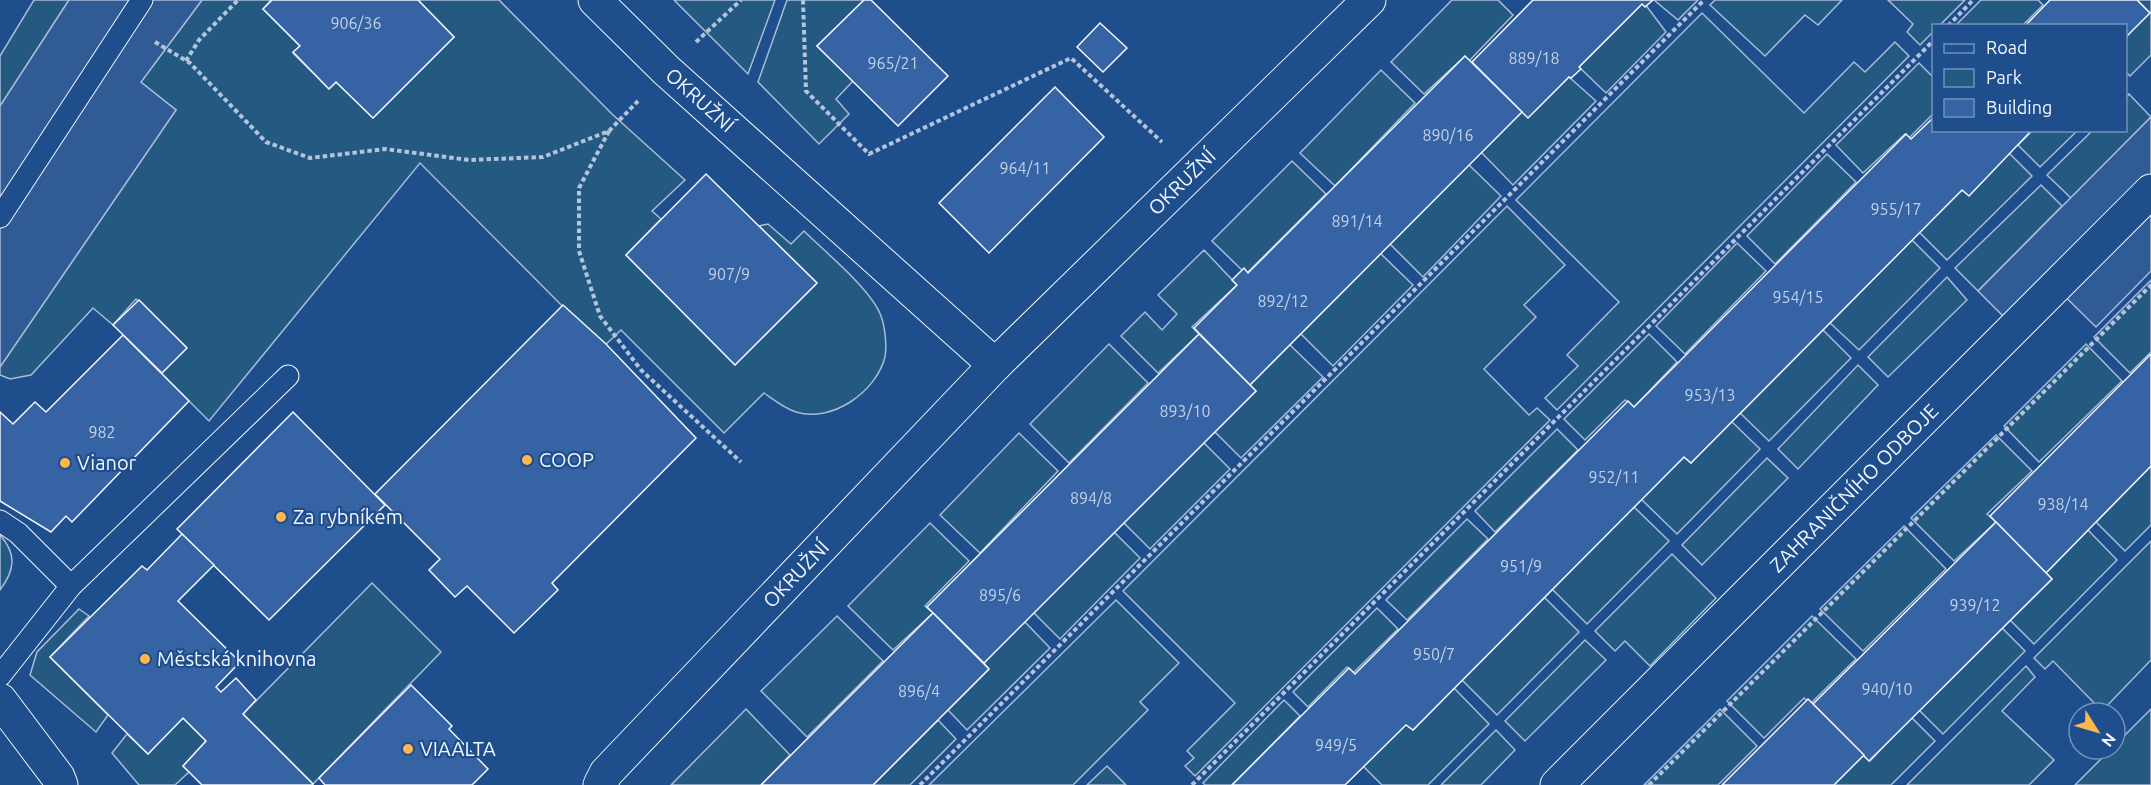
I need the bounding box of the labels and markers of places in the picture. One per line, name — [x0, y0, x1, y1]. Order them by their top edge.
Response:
place label: COOP — [539, 448, 594, 471]
place label: Vianor — [77, 451, 137, 474]
marker: COOP — [520, 453, 534, 467]
marker: Vianor — [58, 456, 72, 470]
place label: Za rybníkem — [293, 505, 403, 528]
marker: Za rybníkem — [274, 510, 288, 524]
place label: Městská knihovna — [157, 647, 317, 670]
marker: Městská knihovna — [138, 652, 152, 666]
place label: VIAALTA — [420, 737, 496, 760]
marker: VIAALTA — [401, 742, 415, 756]

